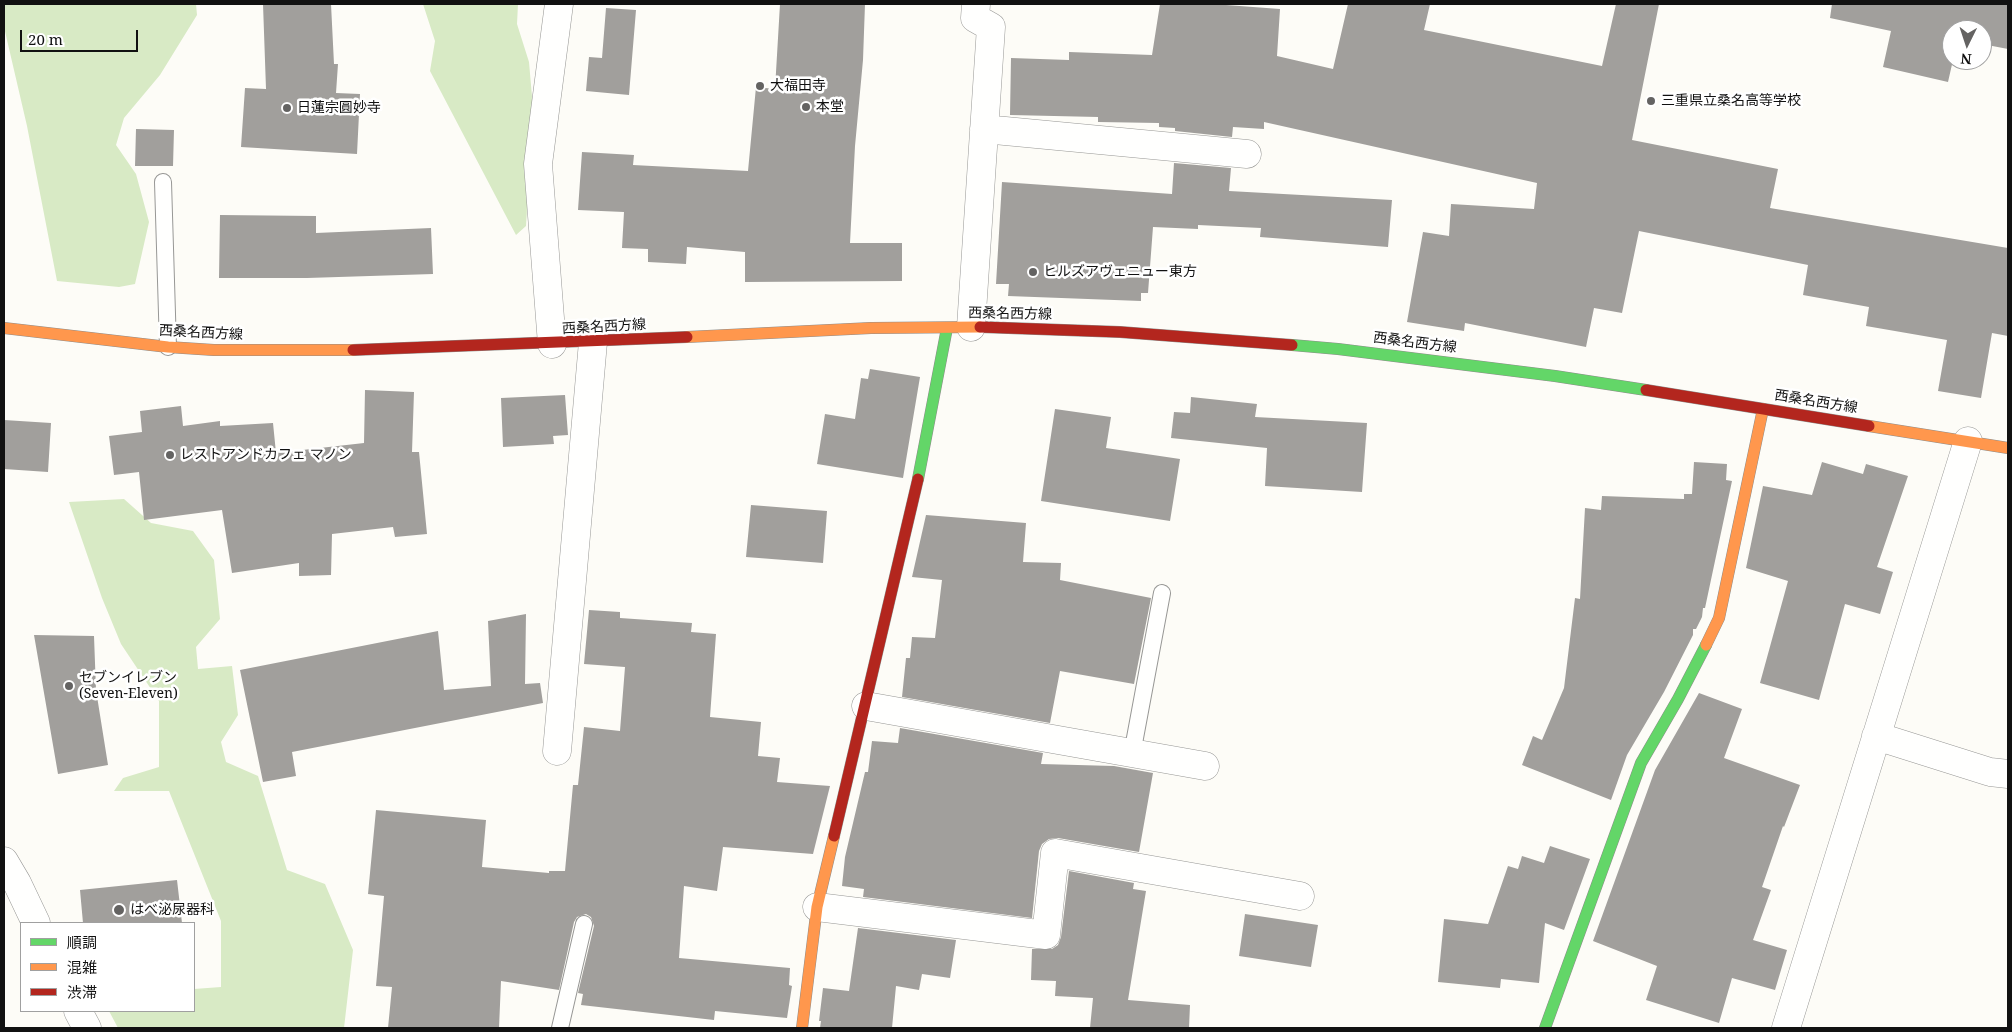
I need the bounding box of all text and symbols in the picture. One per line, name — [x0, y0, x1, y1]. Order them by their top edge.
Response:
scale bar — [22, 20, 140, 52]
north arrow — [1942, 20, 1992, 70]
text: 20 m — [28, 29, 63, 49]
text: N — [1960, 50, 1972, 69]
place label: 大福田寺 — [770, 78, 826, 94]
marker: 大福田寺 — [754, 80, 766, 92]
place label: 三重県立桑名高等学校 — [1661, 93, 1801, 109]
marker: 三重県立桑名高等学校 — [1645, 95, 1657, 107]
place label: 本堂 — [816, 99, 844, 115]
place label: 日蓮宗圓妙寺 — [297, 100, 381, 116]
marker: 本堂 — [800, 101, 812, 113]
marker: 日蓮宗圓妙寺 — [281, 102, 293, 114]
place label: ヒルズアヴェニュー東方 — [1043, 264, 1197, 280]
marker: ヒルズアヴェニュー東方 — [1027, 266, 1039, 278]
street label: 西桑名西方線 — [968, 305, 1052, 323]
street label: 西桑名西方線 — [562, 316, 646, 338]
street label: 西桑名西方線 — [159, 322, 243, 344]
street label: 西桑名西方線 — [1372, 330, 1458, 356]
street label: 西桑名西方線 — [1773, 387, 1859, 417]
place label: レストアンドカフェ マノン — [180, 447, 352, 463]
marker: レストアンドカフェ マノン — [164, 449, 176, 461]
place label: セブンイレブン (Seven-Eleven) — [79, 670, 178, 702]
marker: セブンイレブン (Seven-Eleven) — [63, 680, 75, 692]
place label: はべ泌尿器科 — [130, 902, 214, 918]
marker: はべ泌尿器科 — [112, 903, 126, 917]
legend — [20, 922, 195, 1012]
text: 順調 — [67, 932, 97, 952]
text: 混雑 — [67, 957, 97, 977]
text: 渋滞 — [67, 982, 97, 1002]

